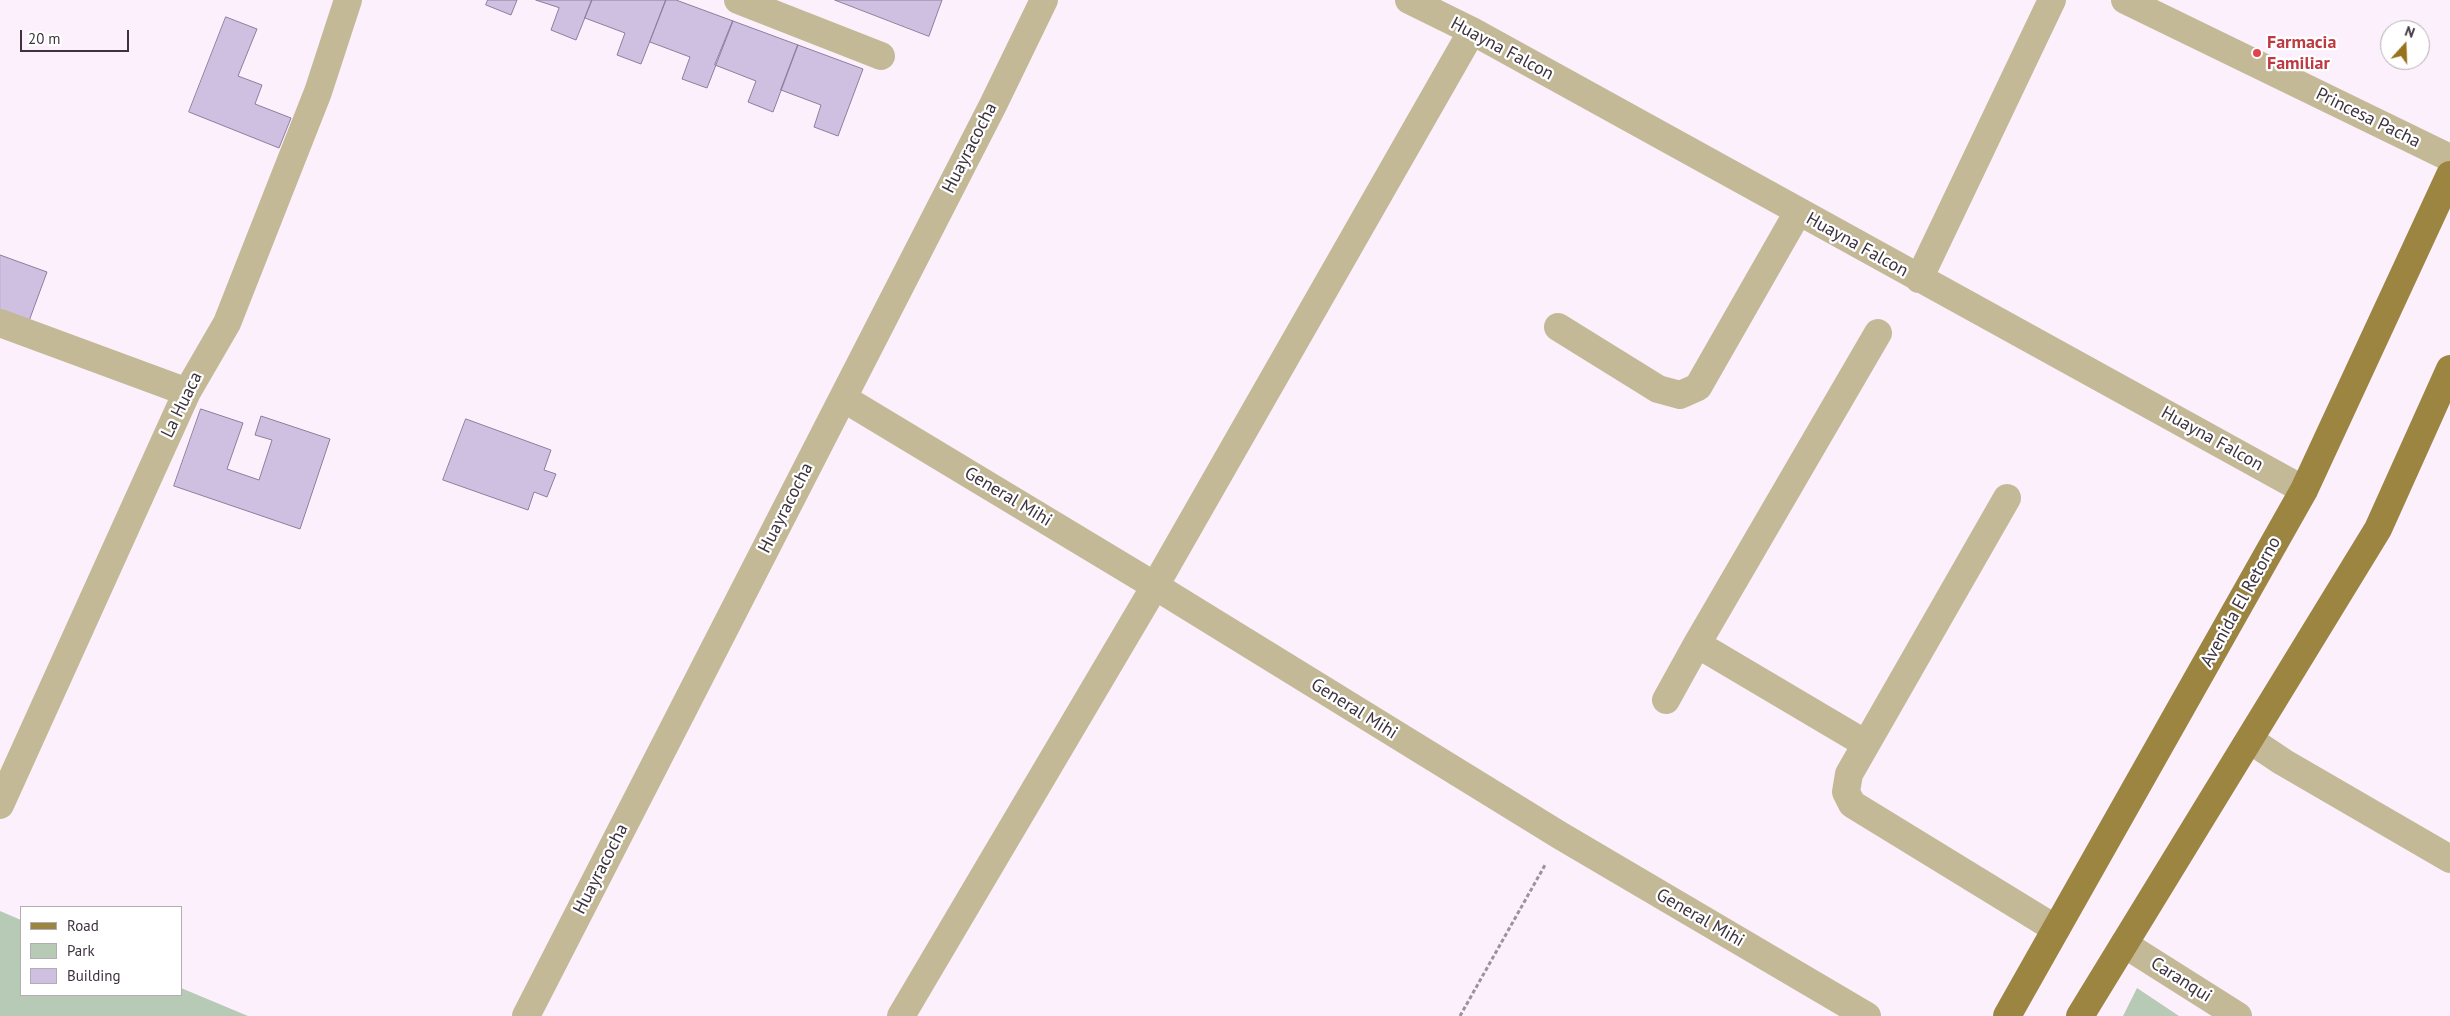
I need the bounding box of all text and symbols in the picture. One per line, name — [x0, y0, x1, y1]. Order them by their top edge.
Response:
street label: Huayna Falcon — [1447, 13, 1557, 85]
scale bar — [22, 20, 131, 52]
north arrow — [2380, 20, 2430, 70]
text: N — [2402, 22, 2417, 42]
text: 20 m — [28, 29, 61, 48]
place label: Farmacia Familiar — [2267, 32, 2336, 74]
marker: Farmacia Familiar — [2251, 47, 2263, 59]
street label: Princesa Pacha — [2312, 83, 2424, 153]
street label: Huayracocha — [938, 99, 1002, 197]
street label: Huayna Falcon — [1802, 208, 1912, 282]
street label: La Huaca — [157, 369, 207, 441]
street label: Huayna Falcon — [2157, 402, 2267, 476]
street label: Huayracocha — [754, 459, 818, 557]
street label: General Mihi — [960, 463, 1056, 531]
street label: Avenida El Retorno — [2196, 533, 2286, 671]
street label: General Mihi — [1307, 674, 1401, 744]
street label: Huayracocha — [569, 820, 633, 918]
street label: General Mihi — [1652, 884, 1748, 952]
legend — [20, 906, 182, 996]
text: Road — [67, 916, 99, 935]
text: Park — [67, 941, 95, 960]
street label: Caranqui — [2146, 953, 2216, 1007]
text: Building — [67, 966, 121, 985]

